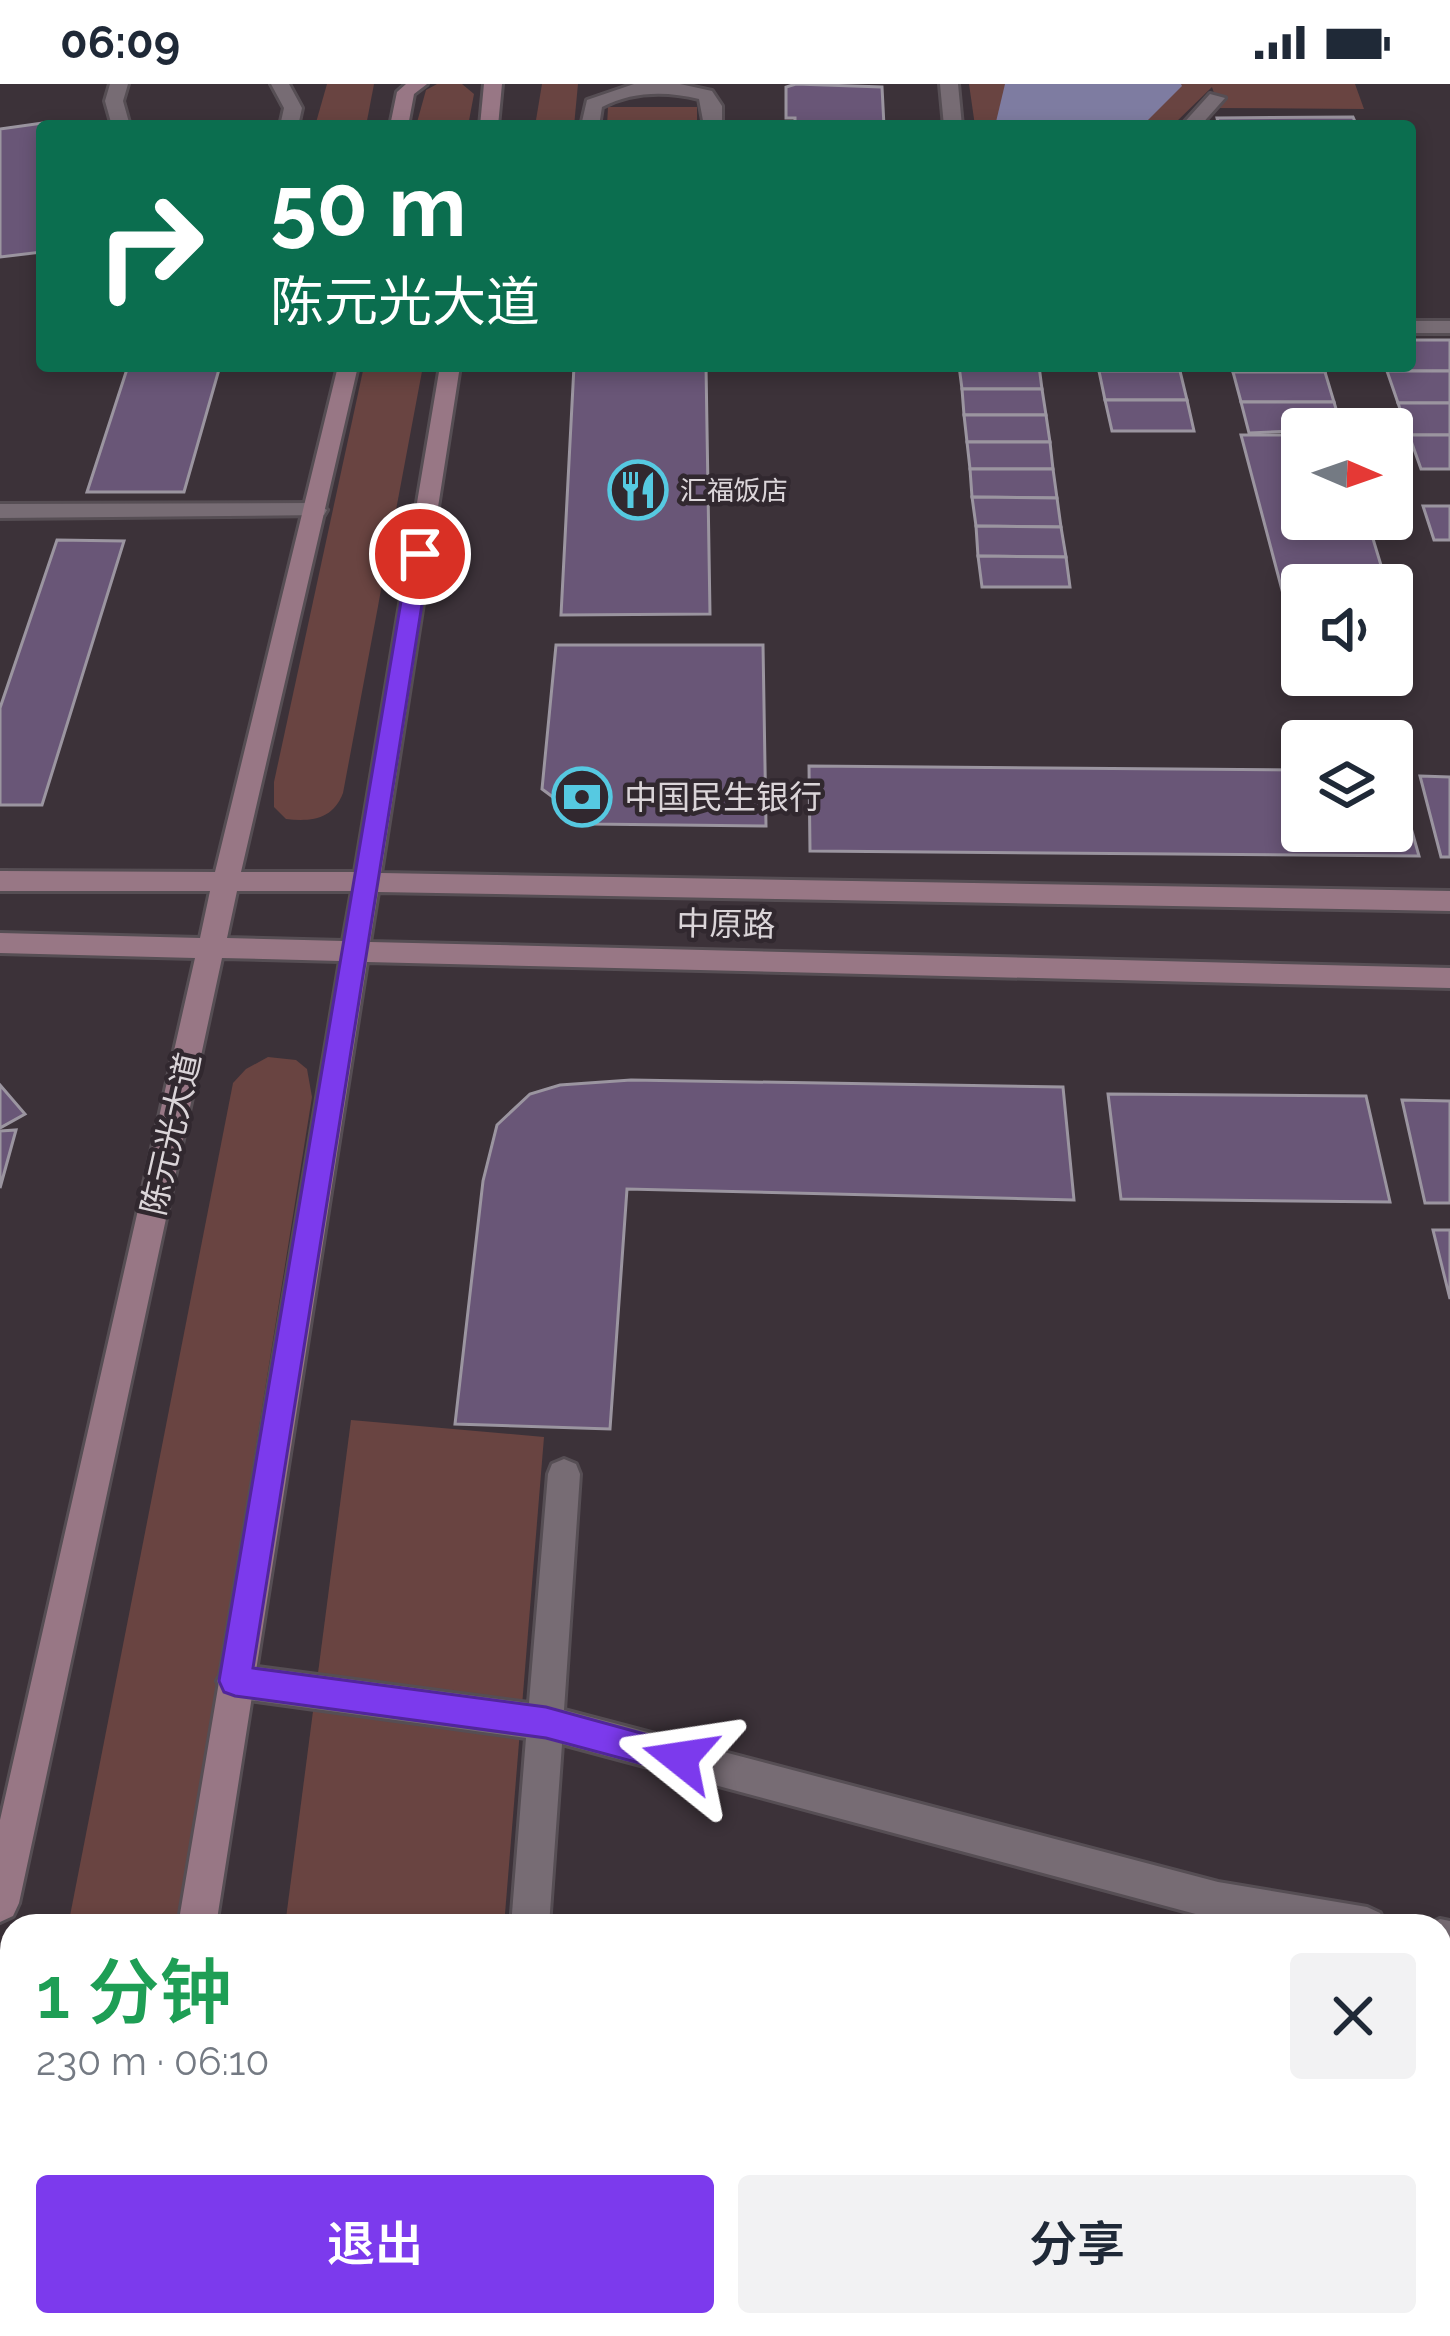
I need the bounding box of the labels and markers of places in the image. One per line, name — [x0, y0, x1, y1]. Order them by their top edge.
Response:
restaurant icon: 汇福饭店 — [607, 459, 669, 521]
place label: 汇福饭店 — [680, 475, 788, 506]
pin — [369, 503, 471, 605]
bank icon: 中国民生银行 — [551, 766, 613, 828]
place label: 中国民生银行 — [624, 778, 822, 817]

